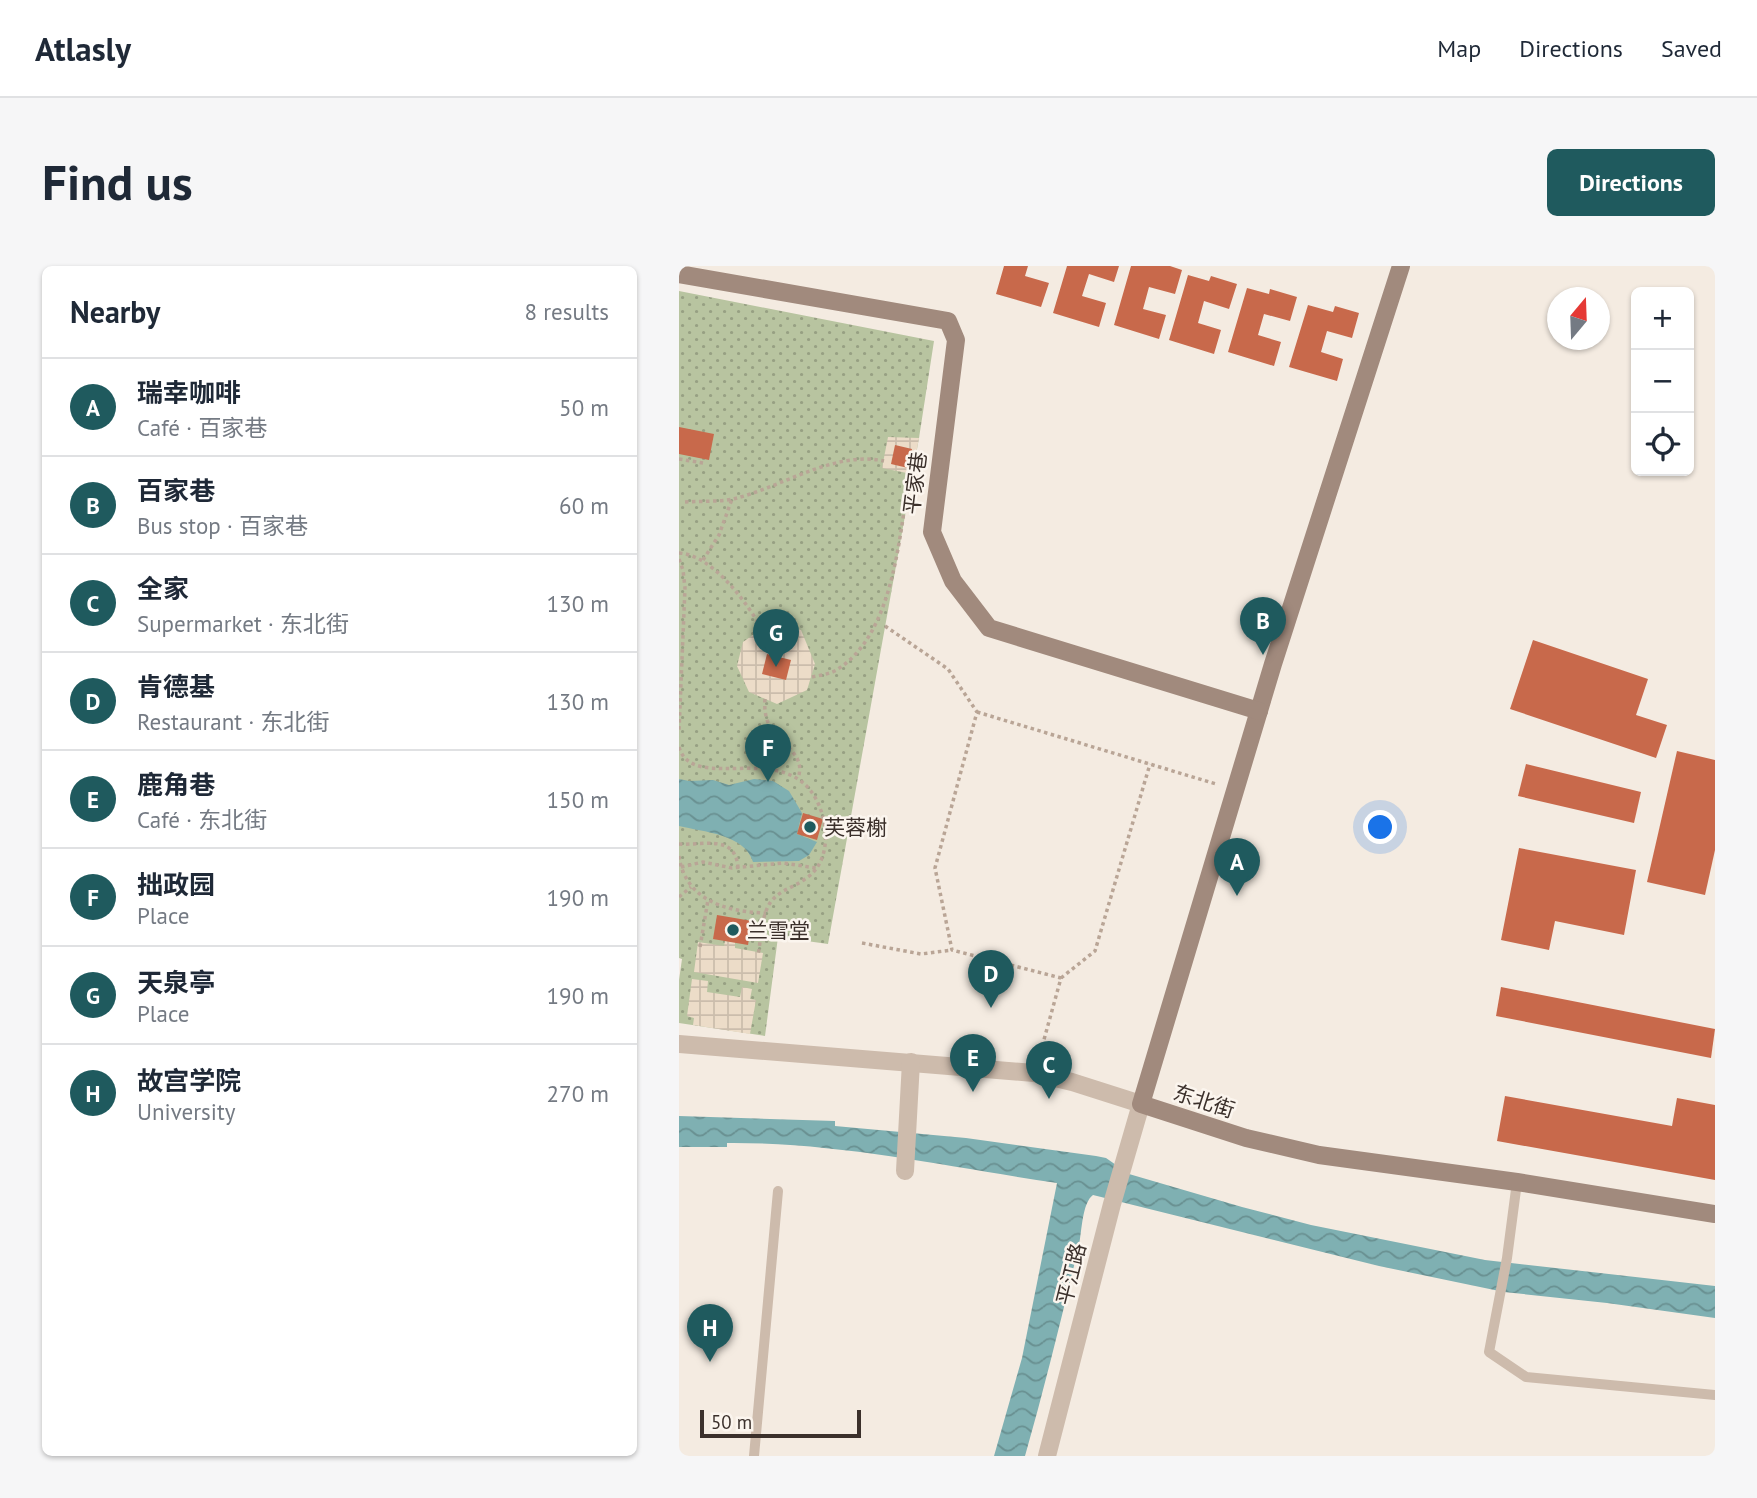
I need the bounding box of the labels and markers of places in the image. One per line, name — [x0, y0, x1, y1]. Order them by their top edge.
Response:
pin: B — [1240, 597, 1286, 655]
pin: G — [753, 609, 799, 667]
pin: F — [745, 724, 791, 782]
place label: 芙蓉榭 — [824, 814, 887, 841]
marker: 芙蓉榭 — [802, 819, 818, 835]
pin: A — [1214, 838, 1260, 896]
place label: 兰雪堂 — [747, 917, 810, 944]
marker: 兰雪堂 — [725, 922, 741, 938]
pin: D — [968, 950, 1014, 1008]
pin: E — [950, 1034, 996, 1092]
pin: C — [1026, 1041, 1072, 1099]
pin: H — [687, 1304, 733, 1362]

